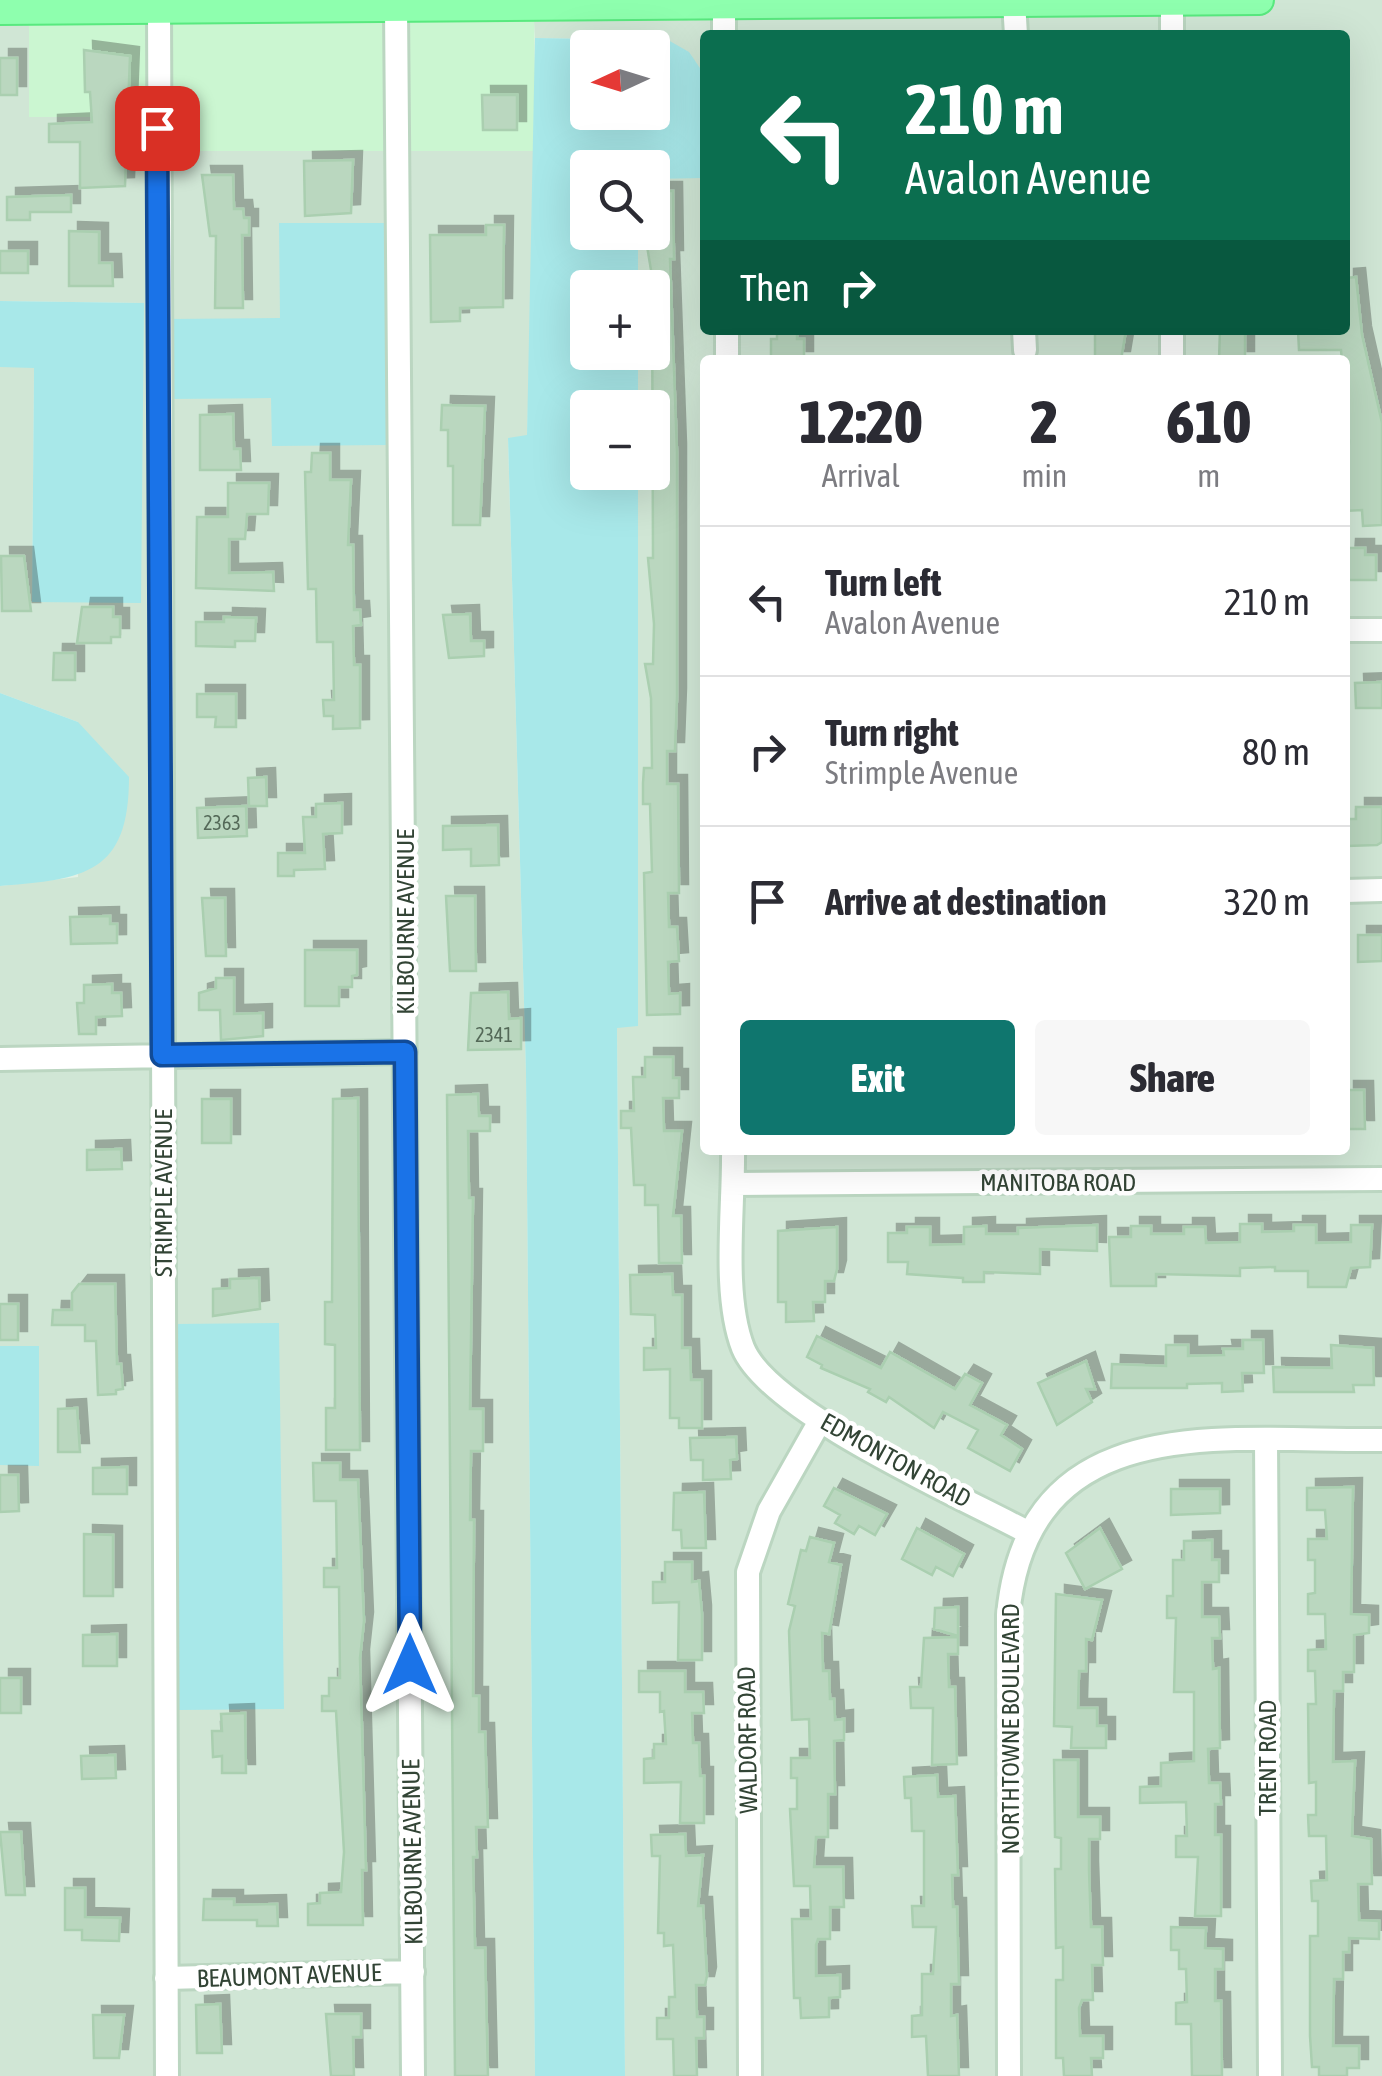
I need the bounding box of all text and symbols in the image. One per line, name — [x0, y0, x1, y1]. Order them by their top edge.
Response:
north arrow — [570, 30, 670, 130]
map controls — [570, 30, 670, 490]
text: 210 m — [905, 69, 1064, 149]
icon: left — [740, 70, 870, 200]
pin — [115, 86, 200, 171]
icon: arrive — [130, 101, 185, 156]
button: search — [570, 150, 670, 250]
text: Avalon Avenue — [905, 152, 1151, 204]
icon: right — [830, 260, 885, 315]
text: Then — [740, 266, 810, 309]
button: + — [570, 270, 670, 370]
text: 12:20 — [799, 387, 922, 456]
text: 2 — [1030, 387, 1059, 456]
text: 610 — [1166, 387, 1251, 456]
button: − — [570, 390, 670, 490]
text: Arrival — [822, 457, 900, 494]
text: min — [1021, 457, 1067, 494]
text: m — [1197, 457, 1220, 494]
text: Turn left — [825, 561, 941, 604]
icon: left — [740, 574, 795, 629]
text: 210 m — [1224, 580, 1310, 623]
text: Avalon Avenue — [825, 604, 1000, 641]
text: Turn right — [825, 711, 959, 754]
icon: right — [740, 724, 795, 779]
text: 80 m — [1242, 730, 1310, 773]
text: Strimple Avenue — [825, 754, 1018, 791]
house number: 2363 — [203, 811, 241, 834]
street label: KILBOURNE AVENUE — [391, 829, 419, 1015]
icon: arrive — [740, 874, 795, 929]
text: Arrive at destination — [825, 880, 1107, 923]
text: 320 m — [1224, 880, 1310, 923]
button: Exit — [740, 1020, 1015, 1135]
button: Share — [1035, 1020, 1310, 1135]
house number: 2341 — [475, 1023, 513, 1046]
street label: STRIMPLE AVENUE — [149, 1109, 177, 1277]
street label: MANITOBA ROAD — [980, 1168, 1136, 1196]
street label: EDMONTON ROAD — [816, 1407, 976, 1513]
street label: NORTHTOWNE BOULEVARD — [996, 1603, 1024, 1855]
position arrow — [358, 1613, 462, 1717]
street label: WALDORF ROAD — [732, 1666, 762, 1814]
street label: TRENT ROAD — [1253, 1700, 1281, 1816]
street label: KILBOURNE AVENUE — [396, 1759, 428, 1945]
street label: BEAUMONT AVENUE — [196, 1958, 382, 1992]

